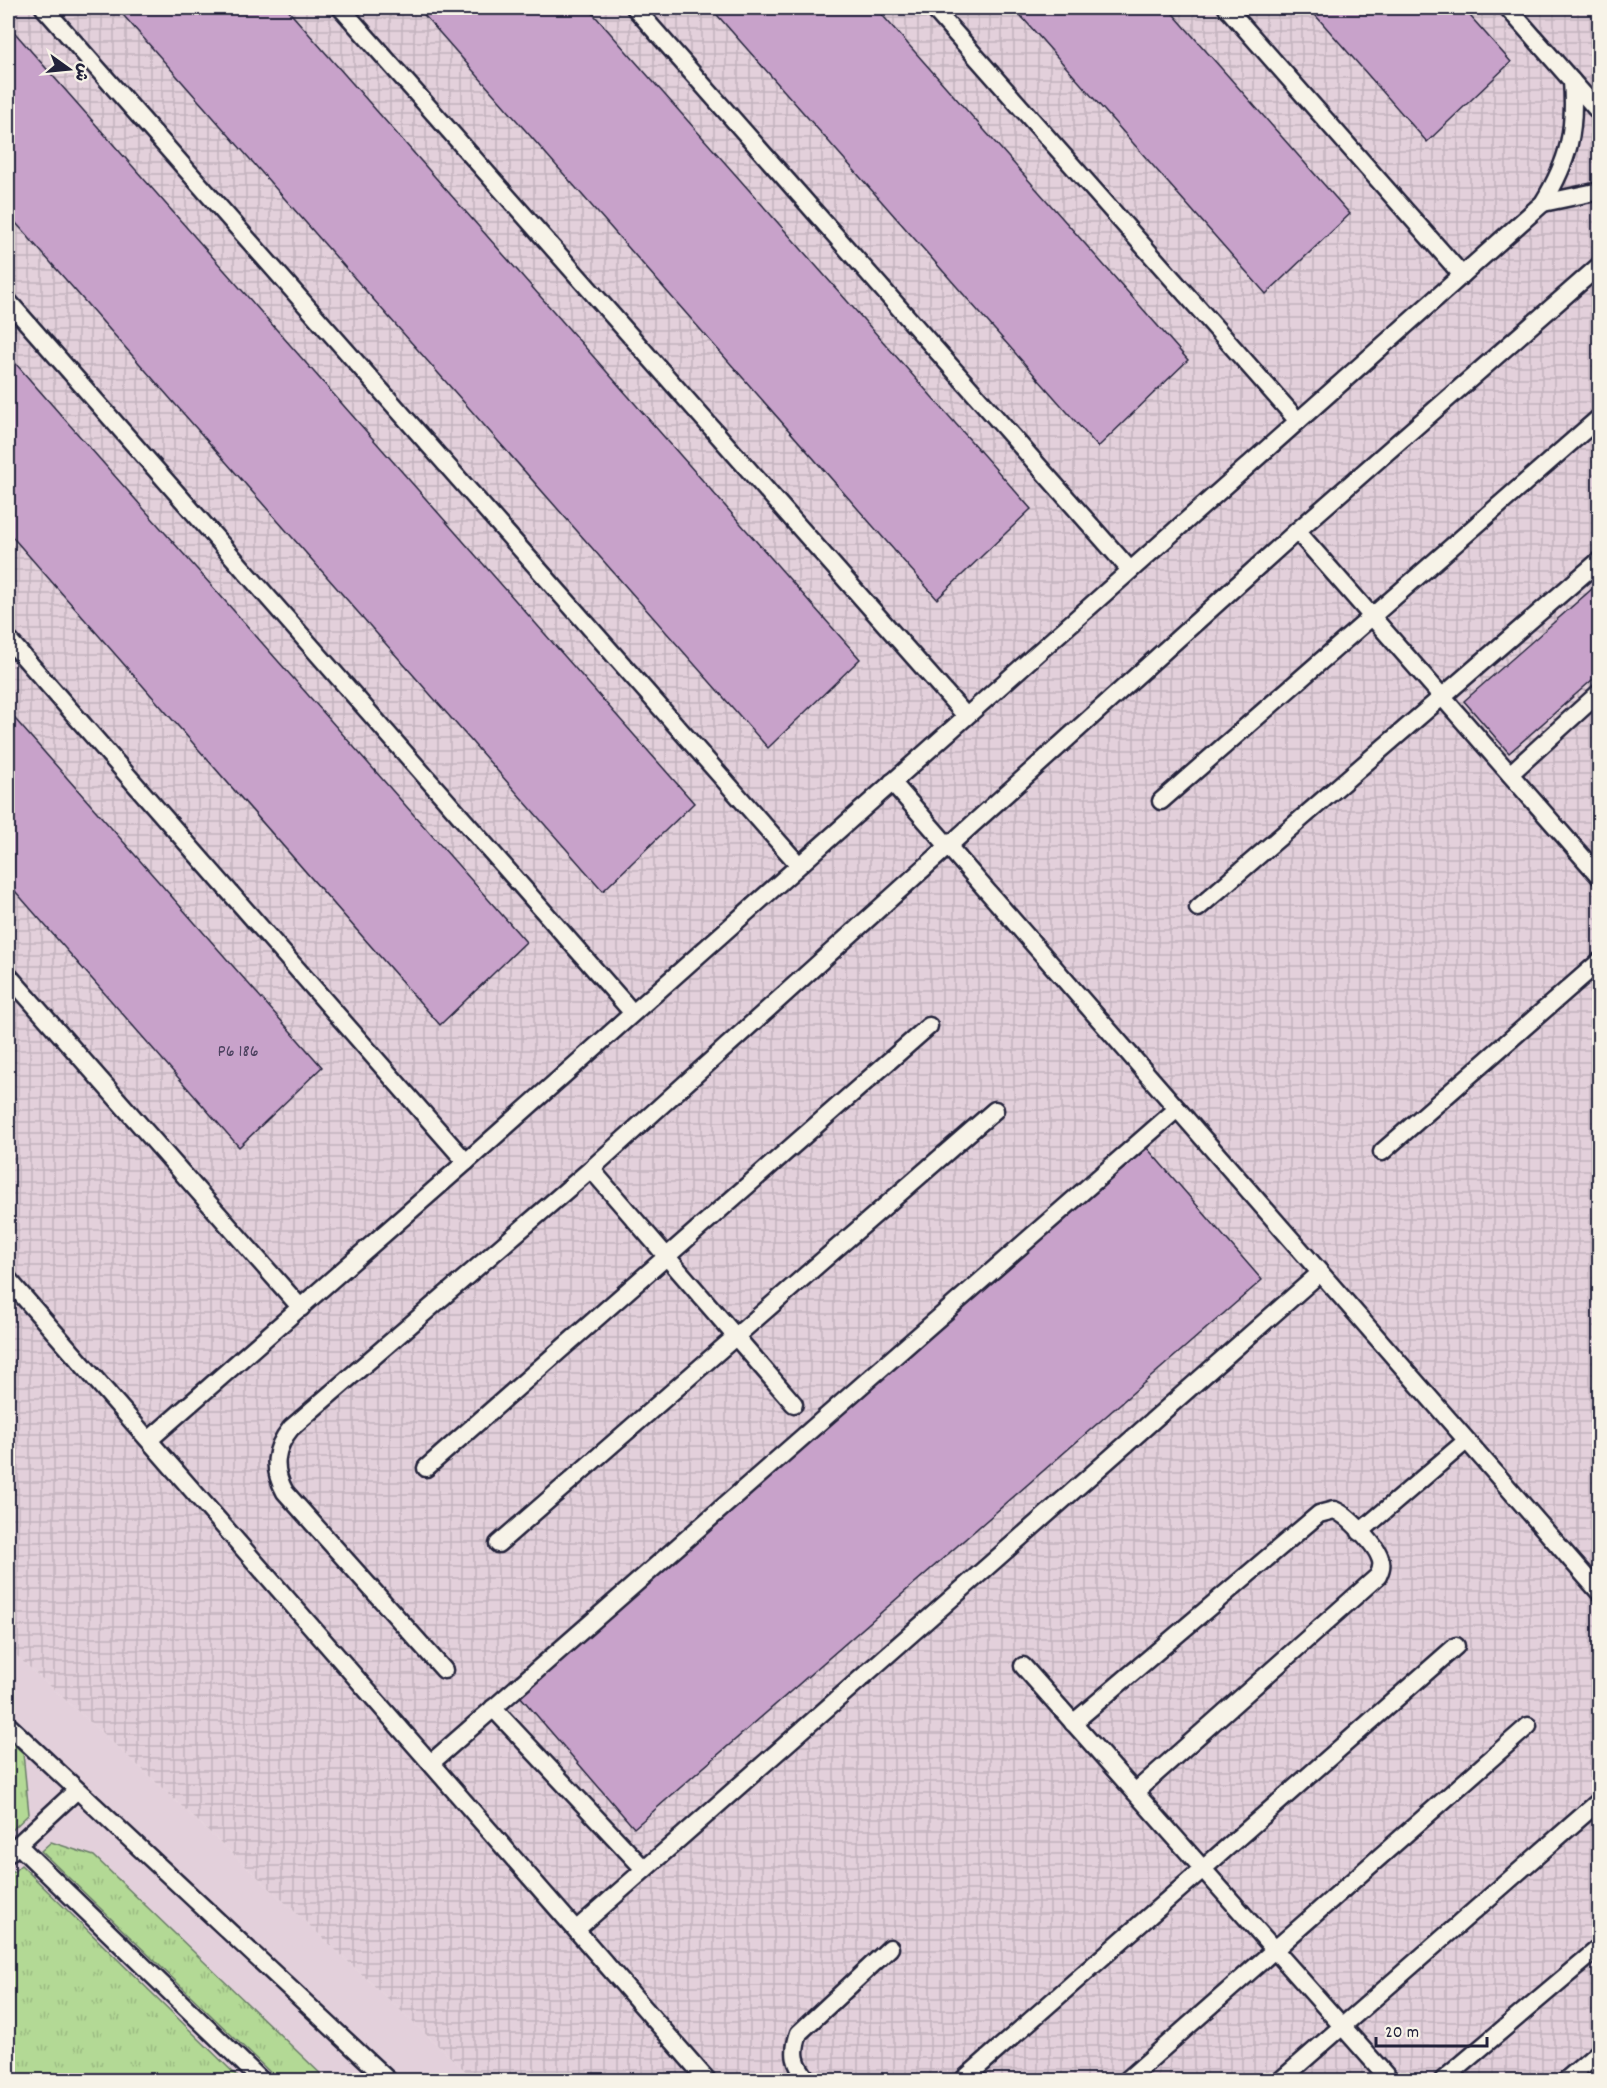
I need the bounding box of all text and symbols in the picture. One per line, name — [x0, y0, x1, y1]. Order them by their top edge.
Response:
north arrow — [39, 39, 99, 99]
text: ش — [68, 61, 94, 84]
house number: P6 186 — [217, 1040, 259, 1065]
scale bar — [1376, 2010, 1487, 2048]
text: 20 m — [1385, 2021, 1419, 2046]

